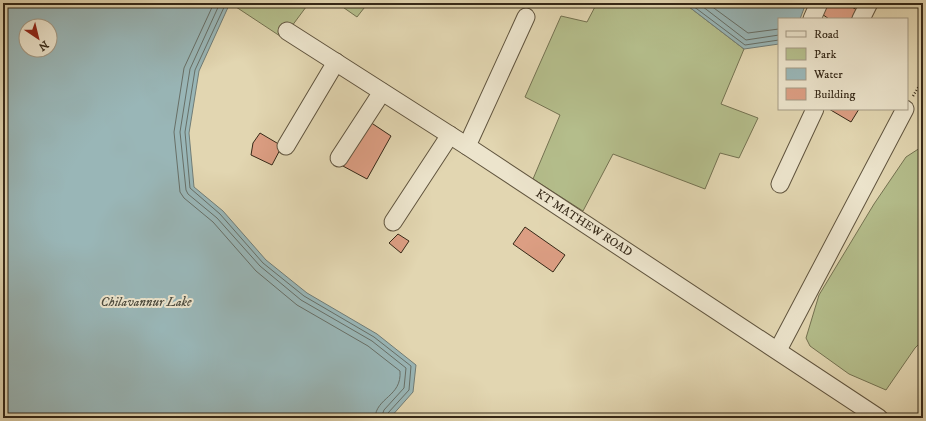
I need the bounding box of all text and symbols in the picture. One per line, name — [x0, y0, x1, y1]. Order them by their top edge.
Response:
north arrow — [18, 18, 58, 58]
legend — [778, 18, 908, 110]
text: Road — [814, 27, 839, 42]
text: N — [35, 37, 51, 54]
text: Park — [814, 47, 836, 62]
text: Water — [813, 67, 843, 82]
text: Building — [814, 87, 855, 102]
street label: KT MATHEW ROAD — [533, 186, 635, 260]
water label: Chilavannur Lake — [101, 294, 192, 310]

